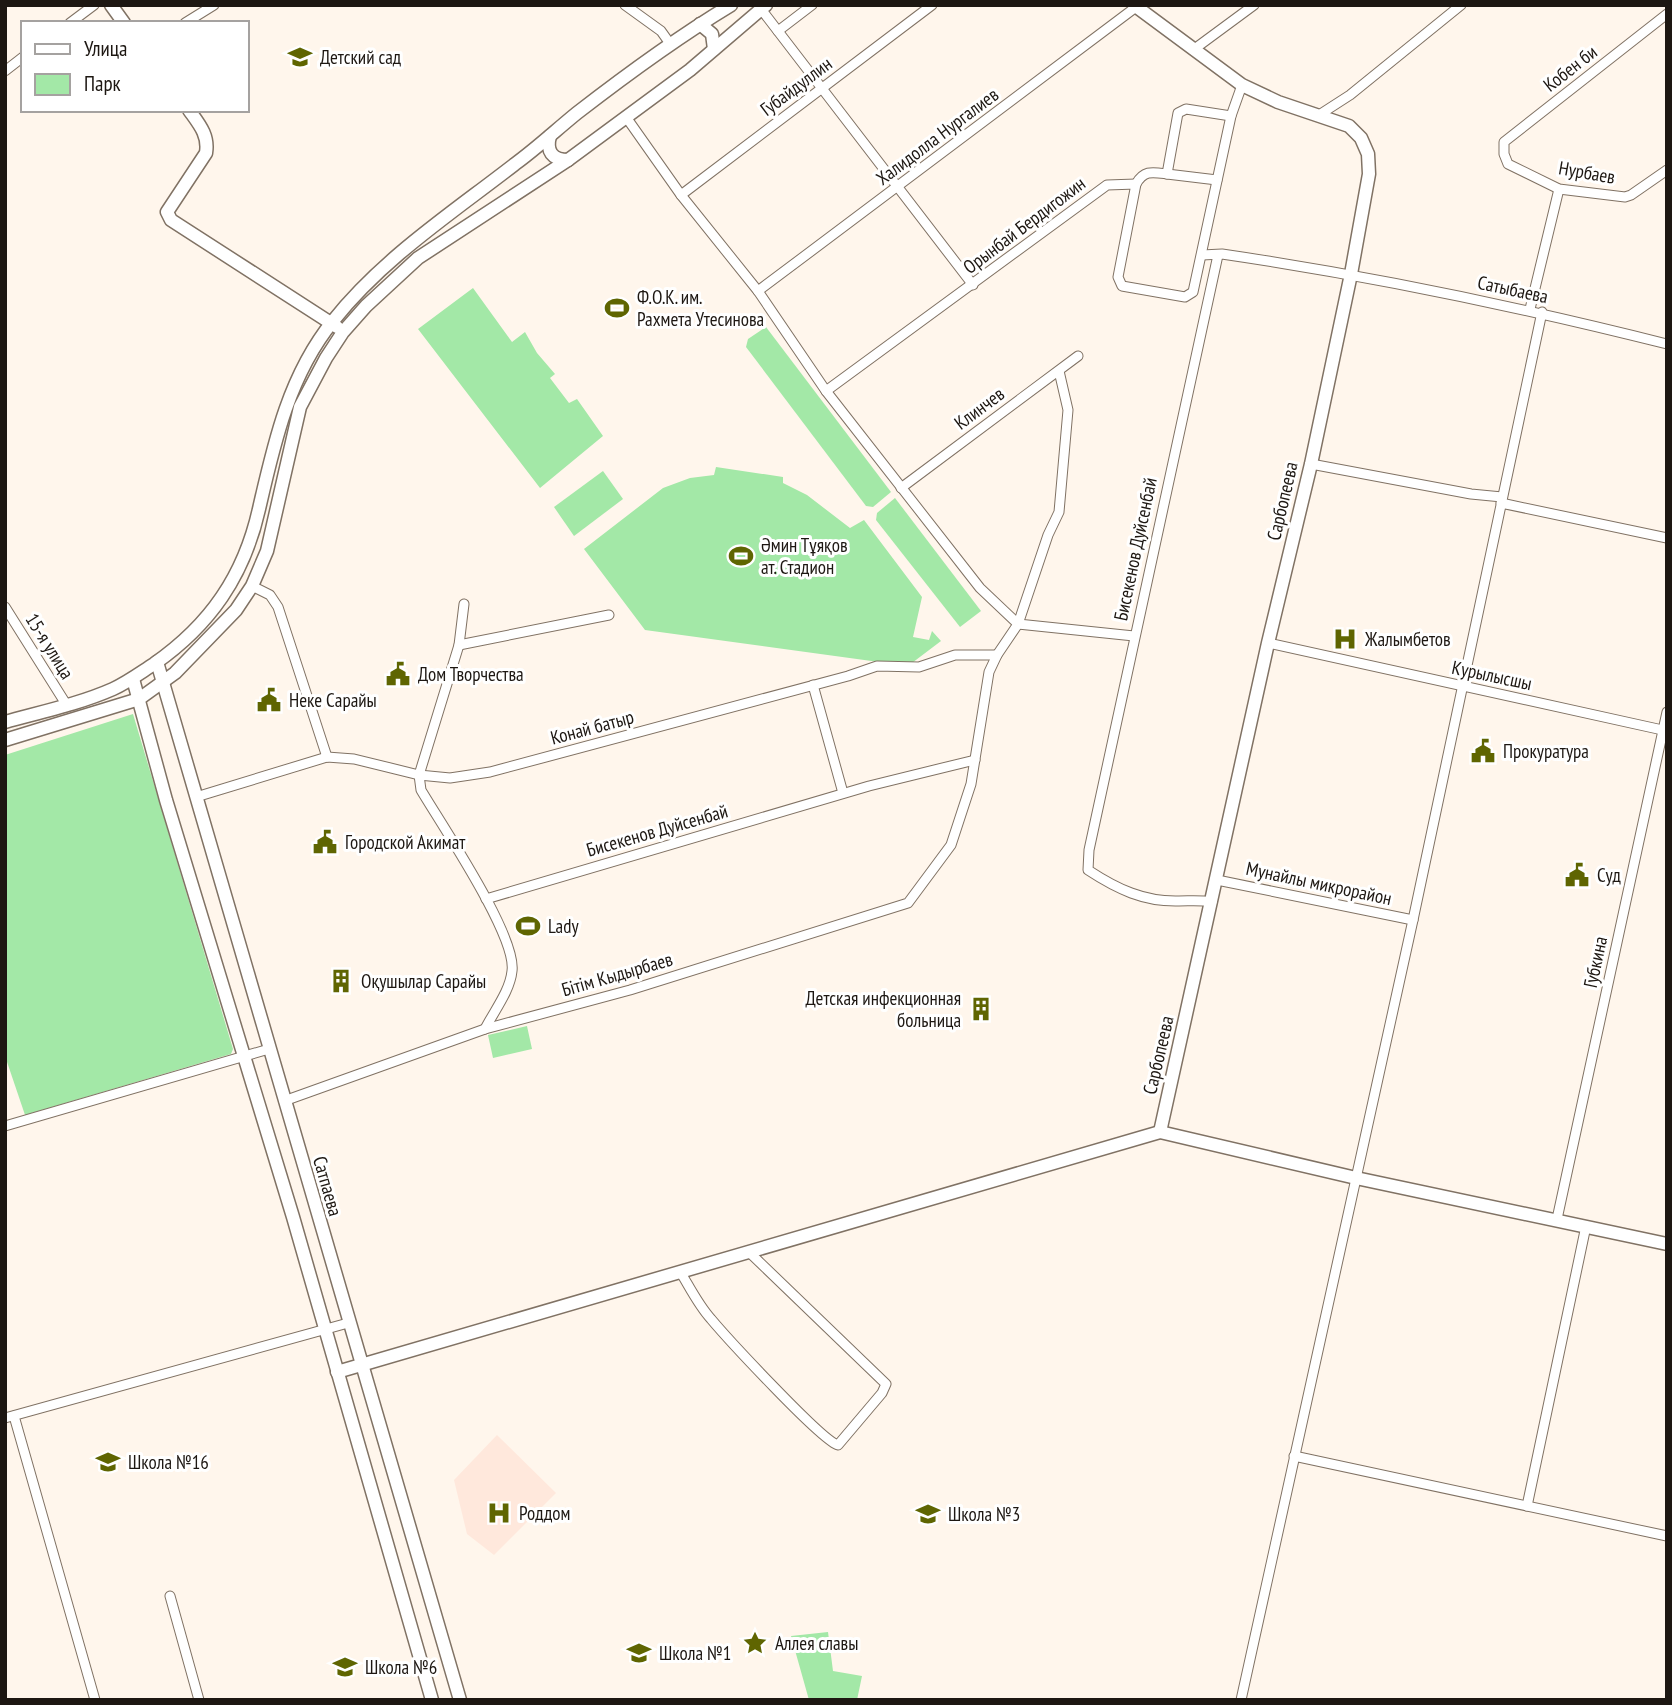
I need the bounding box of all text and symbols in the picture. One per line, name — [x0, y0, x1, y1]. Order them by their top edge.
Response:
legend — [21, 21, 248, 112]
text: Улица — [84, 35, 127, 62]
street label: Кобен би — [1538, 40, 1602, 96]
school or university icon: Детский сад — [286, 43, 314, 71]
place label: Детский сад — [320, 45, 402, 69]
street label: Губайдуллин — [755, 51, 837, 121]
text: Парк — [84, 70, 121, 97]
street label: Халидолла Нургалиев — [871, 82, 1003, 190]
street label: Нурбаев — [1557, 155, 1617, 189]
street label: Орынбай Бердигожин — [958, 171, 1090, 279]
street label: Сатыбаева — [1476, 270, 1550, 308]
place label: Ф.О.К. им. Рахмета Утесинова — [637, 285, 764, 331]
sports icon: Ф.О.К. им. Рахмета Утесинова — [603, 294, 631, 322]
street label: Клинчев — [949, 381, 1009, 435]
street label: Сарбопеева — [1261, 459, 1303, 543]
street label: Бисекенов Дуйсенбай — [1108, 475, 1162, 623]
place label: Әмин Тұяқов ат. Стадион — [761, 533, 848, 579]
sports icon: Әмин Тұяқов ат. Стадион — [727, 542, 755, 570]
street label: 15-я улица — [21, 609, 79, 683]
hospital icon: Жалымбетов — [1331, 625, 1359, 653]
place label: Жалымбетов — [1364, 627, 1451, 651]
street label: Курылысшы — [1450, 655, 1534, 695]
public building icon: Дом Творчества — [384, 660, 412, 688]
place label: Дом Творчества — [418, 662, 524, 686]
public building icon: Неке Сарайы — [255, 686, 283, 714]
place label: Неке Сарайы — [289, 688, 377, 712]
street label: Конай батыр — [548, 704, 636, 750]
public building icon: Прокуратура — [1469, 737, 1497, 765]
place label: Прокуратура — [1503, 739, 1589, 763]
street label: Бисекенов Дуйсенбай — [584, 798, 730, 862]
public building icon: Городской Акимат — [311, 828, 339, 856]
place label: Городской Акимат — [345, 830, 466, 854]
street label: Мунайлы микрорайон — [1244, 856, 1394, 910]
public building icon: Суд — [1563, 861, 1591, 889]
place label: Суд — [1597, 863, 1621, 887]
sports icon: Lady — [514, 912, 542, 940]
place label: Lady — [548, 914, 579, 938]
street label: Губкина — [1578, 934, 1612, 990]
street label: Бiтiм Кыдырбаев — [559, 947, 675, 1001]
building icon: Оқушылар Сарайы — [327, 967, 355, 995]
place label: Оқушылар Сарайы — [361, 969, 486, 993]
place label: Детская инфекционная больница — [806, 986, 961, 1032]
building icon: Детская инфекционная больница — [967, 995, 995, 1023]
street label: Сарбопеева — [1137, 1013, 1179, 1097]
street label: Сатпаева — [308, 1153, 348, 1219]
school or university icon: Школа №16 — [94, 1448, 122, 1476]
place label: Школа №16 — [128, 1450, 209, 1474]
hospital icon: Роддом — [485, 1499, 513, 1527]
school or university icon: Школа №3 — [914, 1500, 942, 1528]
place label: Роддом — [519, 1501, 570, 1525]
place label: Школа №3 — [948, 1502, 1020, 1526]
place icon: Аллея славы — [741, 1629, 769, 1657]
place label: Аллея славы — [775, 1631, 858, 1655]
school or university icon: Школа №1 — [625, 1639, 653, 1667]
place label: Школа №1 — [659, 1641, 731, 1665]
school or university icon: Школа №6 — [331, 1653, 359, 1681]
place label: Школа №6 — [365, 1655, 437, 1679]

